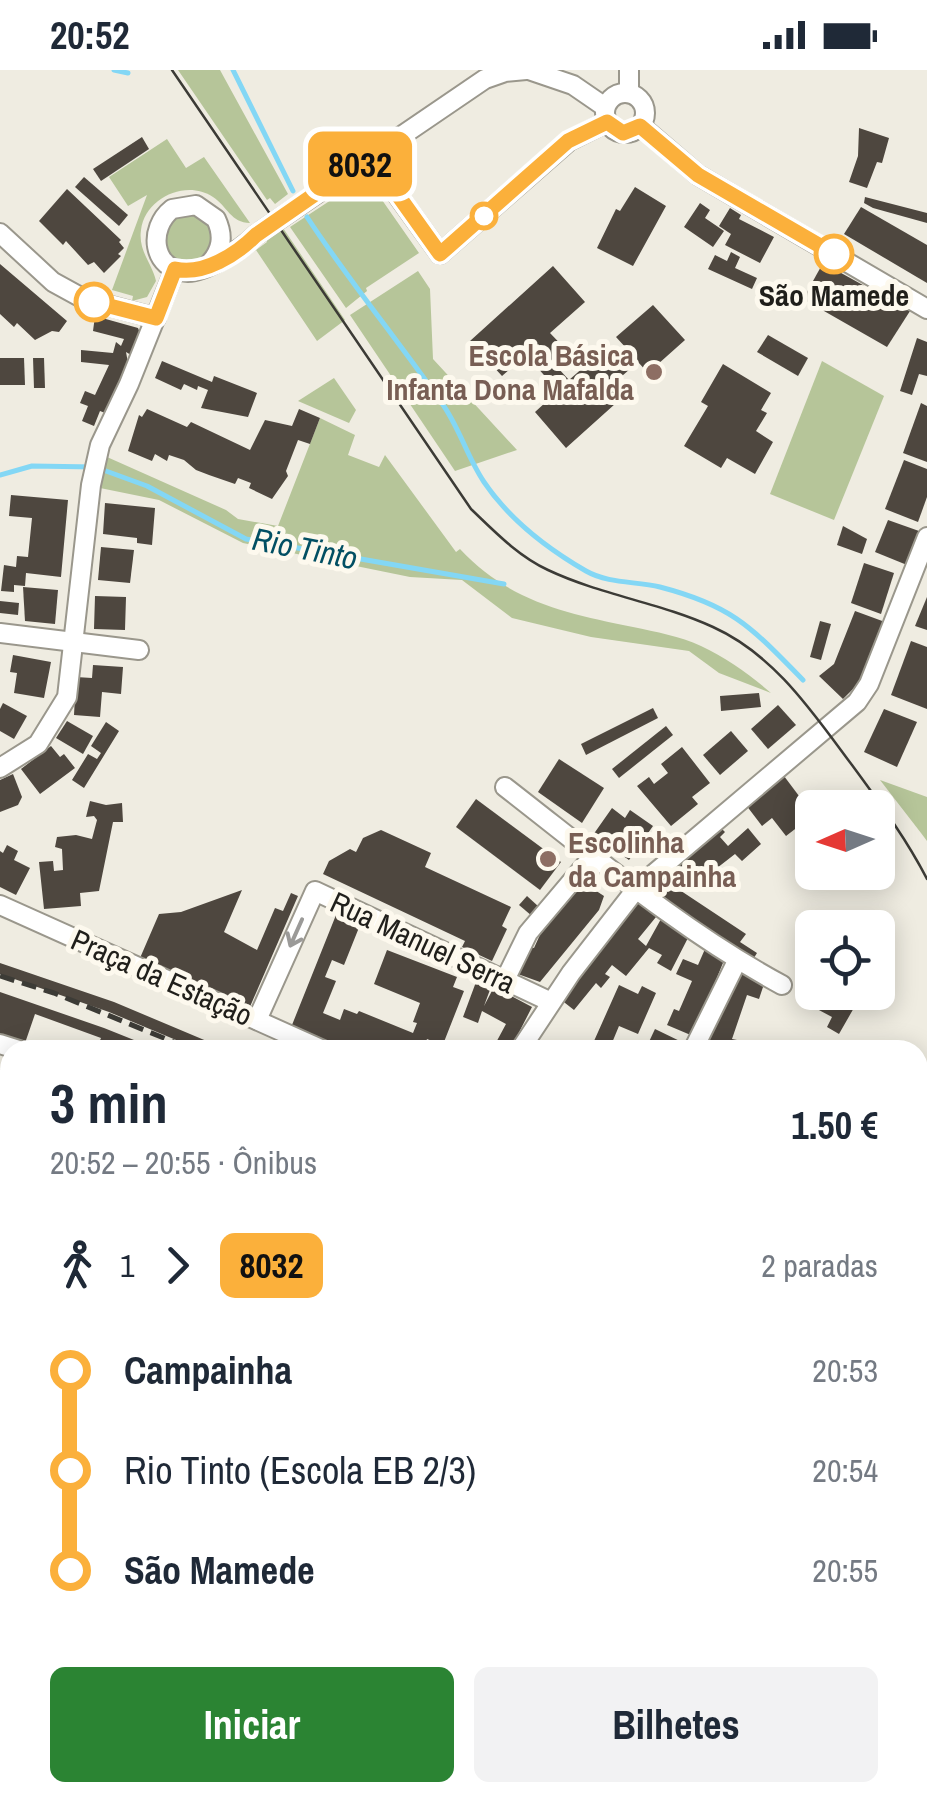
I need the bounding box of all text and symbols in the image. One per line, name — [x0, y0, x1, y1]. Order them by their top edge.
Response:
text: 20:52 — [50, 10, 130, 61]
line badge: 8032 — [290, 132, 430, 196]
text: 8032 — [328, 141, 392, 188]
unlabelled marker — [471, 203, 497, 229]
marker: São Mamede — [815, 235, 853, 273]
place label: São Mamede — [759, 275, 909, 315]
unlabelled marker — [75, 283, 113, 321]
place label: Escola Básica Infanta Dona Mafalda — [387, 335, 634, 409]
marker: Escola Básica Infanta Dona Mafalda — [643, 361, 665, 383]
water label: Rio Tinto — [249, 517, 361, 579]
north arrow — [795, 790, 895, 890]
map controls — [795, 790, 895, 1010]
place label: Escolinha da Campainha — [568, 822, 736, 896]
marker: Escolinha da Campainha — [537, 848, 559, 870]
street label: Rua Manuel Serra — [324, 882, 522, 1002]
button: locate — [795, 910, 895, 1010]
one-way arrow — [286, 918, 304, 948]
street label: Praça da Estação — [65, 919, 259, 1035]
text: 3 min — [50, 1066, 168, 1140]
text: 1.50 € — [791, 1100, 878, 1151]
text: 20:52 – 20:55 · Ônibus — [50, 1141, 317, 1184]
icon: walk — [50, 1238, 105, 1293]
icon: forward — [150, 1238, 205, 1293]
text: 8032 — [240, 1242, 303, 1289]
text: 1 — [120, 1244, 135, 1287]
text: 2 paradas — [761, 1244, 878, 1287]
text: Campainha — [124, 1345, 292, 1396]
text: 20:53 — [812, 1349, 878, 1392]
text: Rio Tinto (Escola EB 2/3) — [124, 1445, 476, 1496]
text: 20:54 — [812, 1449, 878, 1492]
text: São Mamede — [124, 1545, 315, 1596]
text: 20:55 — [812, 1549, 878, 1592]
button: Iniciar — [50, 1667, 454, 1782]
button: Bilhetes — [474, 1667, 878, 1782]

